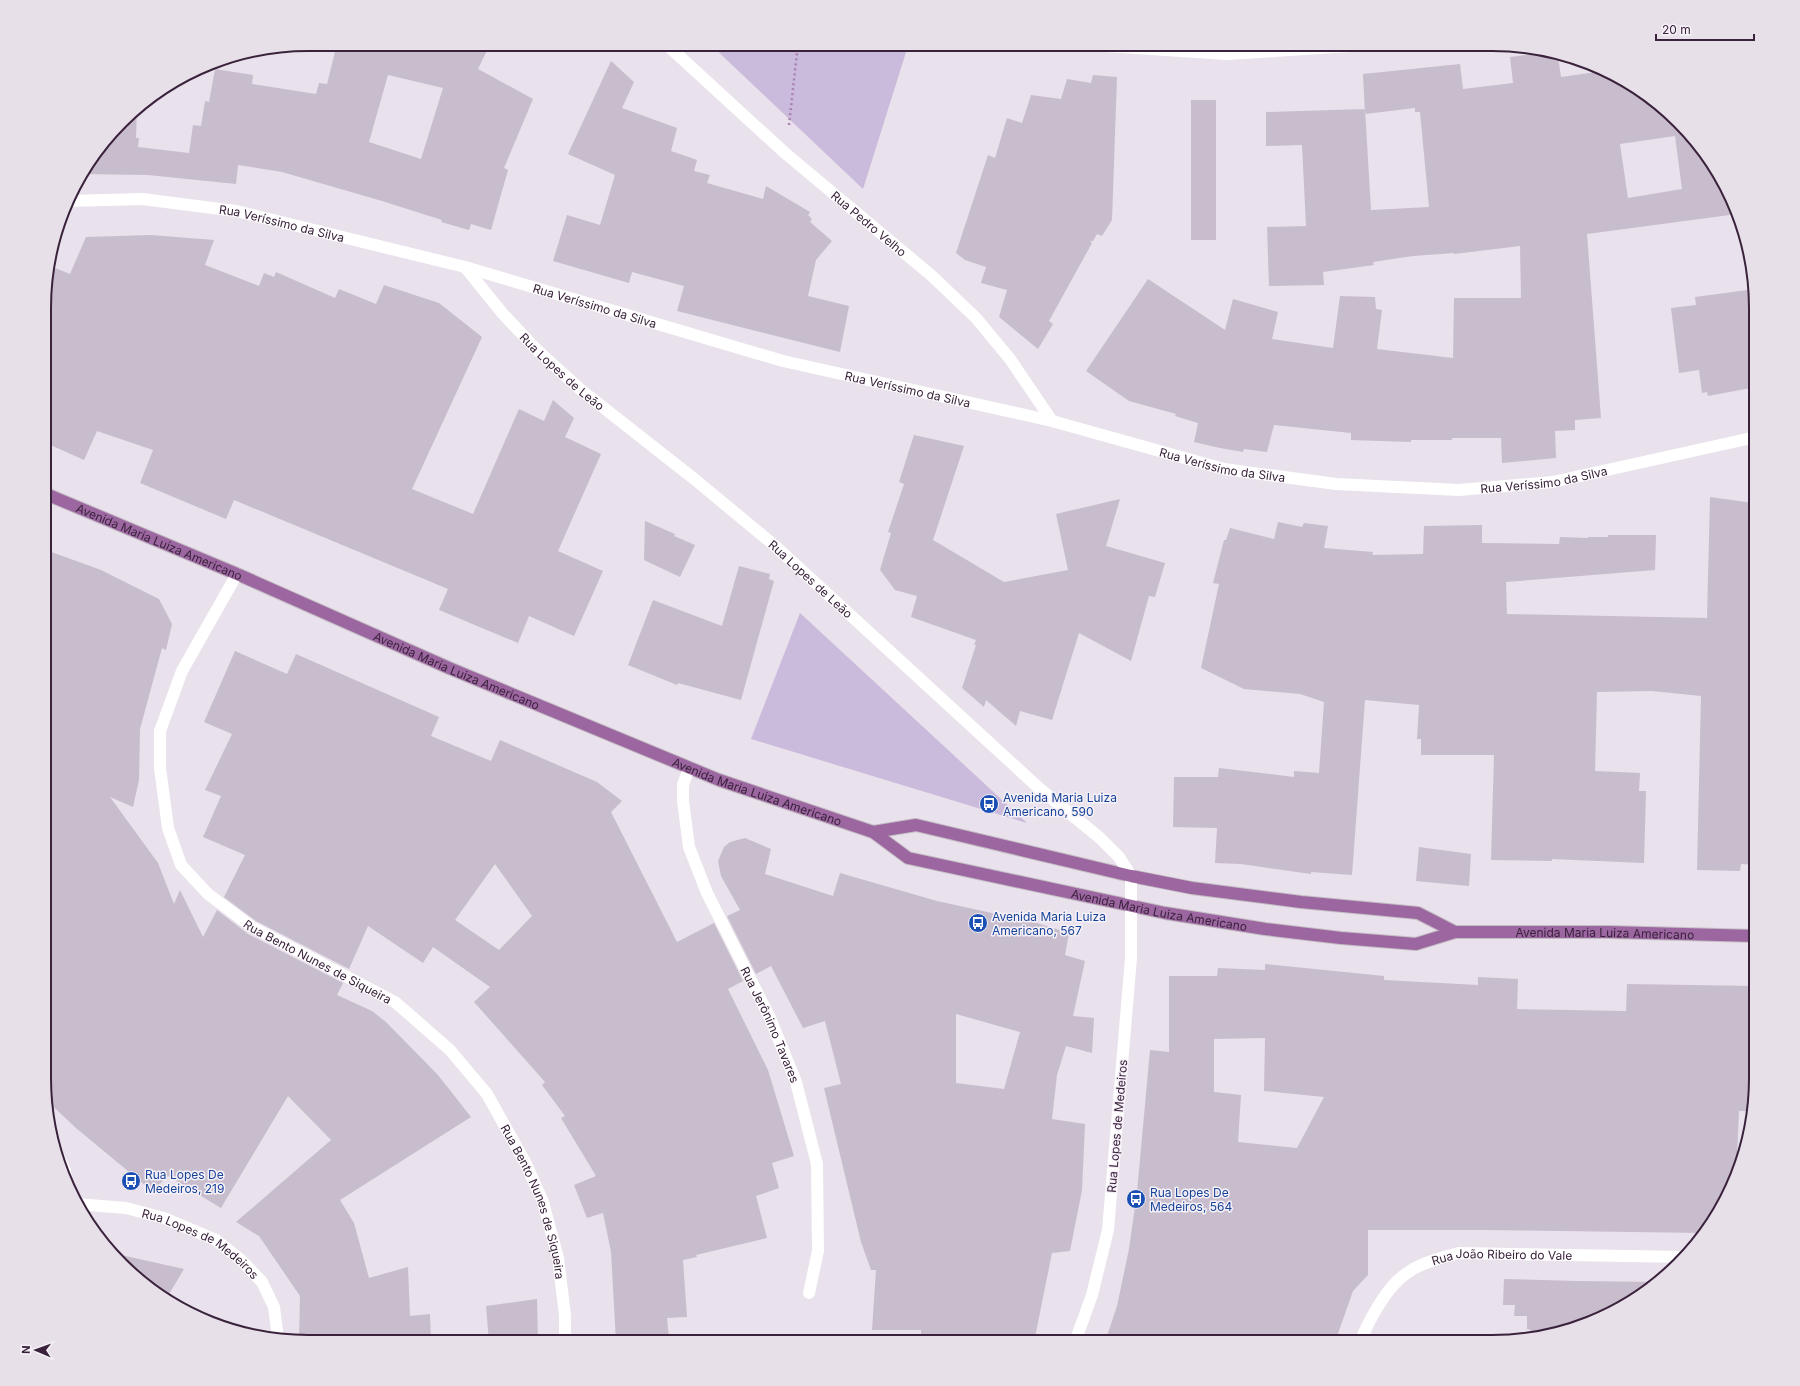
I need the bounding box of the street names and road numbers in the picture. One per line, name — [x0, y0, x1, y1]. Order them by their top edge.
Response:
street label: Rua Pedro Velho — [828, 188, 910, 259]
street label: Rua Veríssimo da Silva — [218, 201, 346, 245]
street label: Rua Veríssimo da Silva — [531, 280, 659, 331]
street label: Rua Lopes de Leão — [517, 329, 608, 413]
street label: Rua Veríssimo da Silva — [843, 368, 972, 410]
street label: Rua Veríssimo da Silva — [1158, 444, 1286, 485]
street label: Rua Veríssimo da Silva — [1480, 463, 1609, 496]
street label: Avenida Maria Luiza Americano — [74, 500, 245, 583]
street label: Rua Lopes de Leão — [766, 536, 856, 621]
street label: Avenida Maria Luiza Americano — [372, 628, 542, 712]
street label: Avenida Maria Luiza Americano — [670, 754, 844, 828]
street label: Avenida Maria Luiza Americano — [1070, 886, 1248, 934]
street label: Rua Bento Nunes de Siqueira — [241, 916, 394, 1006]
street label: Avenida Maria Luiza Americano — [1515, 924, 1694, 942]
street label: Rua Jerônimo Tavares — [738, 964, 803, 1085]
street label: Rua Lopes de Medeiros — [1104, 1059, 1130, 1193]
street label: Rua Bento Nunes de Siqueira — [498, 1121, 568, 1280]
street label: Rua Lopes de Medeiros — [140, 1205, 262, 1282]
street label: Rua João Ribeiro do Vale — [1430, 1245, 1572, 1268]

